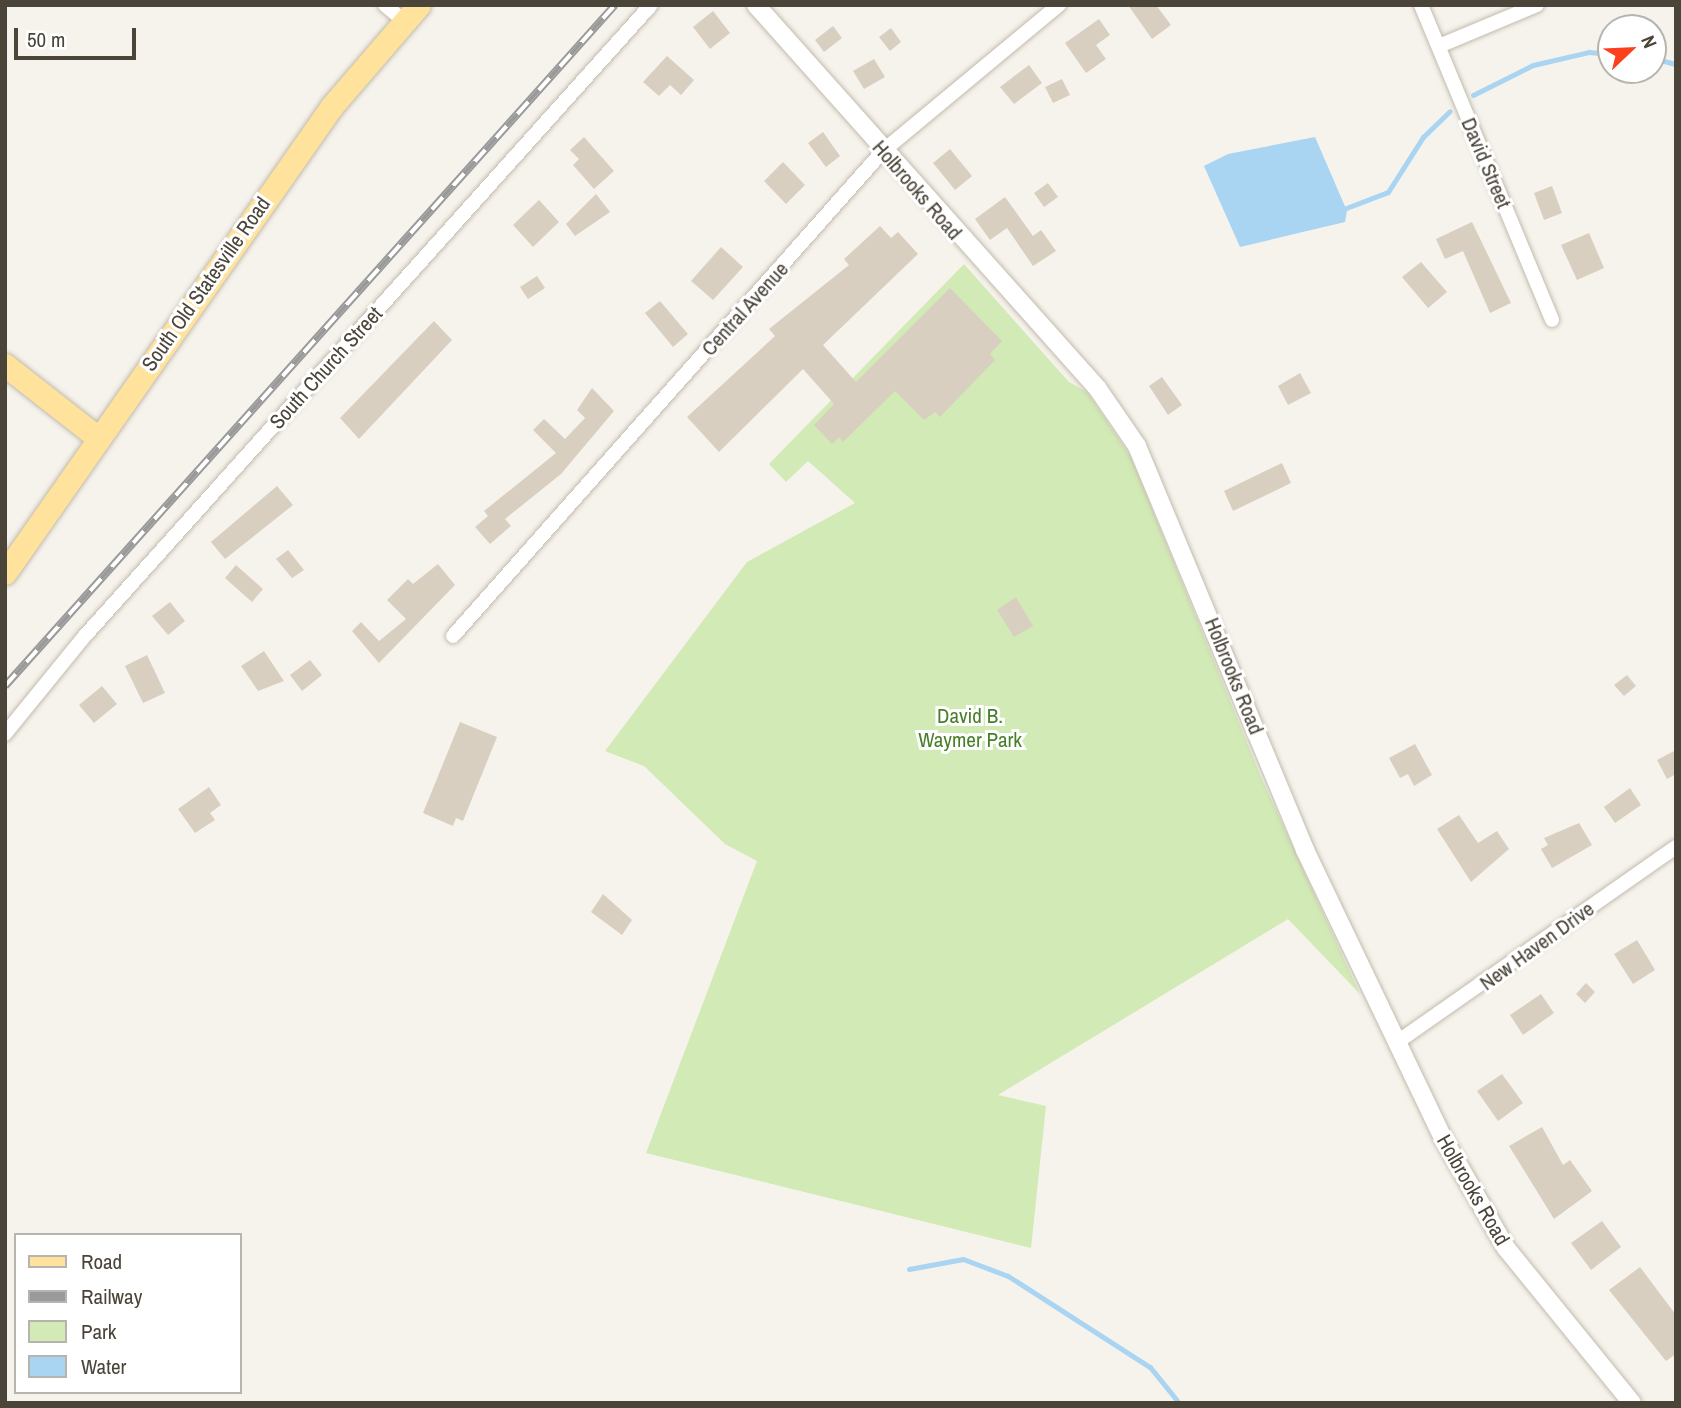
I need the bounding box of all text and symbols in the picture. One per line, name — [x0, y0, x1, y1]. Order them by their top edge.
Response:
scale bar — [18, 14, 140, 58]
north arrow — [1597, 14, 1667, 84]
text: 50 m — [27, 25, 65, 54]
text: N — [1635, 31, 1664, 52]
street label: David Street — [1456, 114, 1516, 212]
street label: Holbrooks Road — [867, 135, 967, 245]
street label: South Old Statesville Road — [136, 192, 276, 376]
street label: Central Avenue — [696, 257, 794, 361]
street label: South Church Street — [264, 302, 388, 434]
street label: Holbrooks Road — [1199, 614, 1269, 738]
park label: David B. Waymer Park — [918, 703, 1022, 753]
street label: New Haven Drive — [1475, 896, 1599, 996]
street label: Holbrooks Road — [1431, 1130, 1515, 1250]
legend — [14, 1233, 242, 1394]
text: Road — [81, 1247, 122, 1276]
text: Railway — [81, 1282, 142, 1311]
text: Park — [81, 1317, 116, 1346]
text: Water — [81, 1352, 126, 1381]

